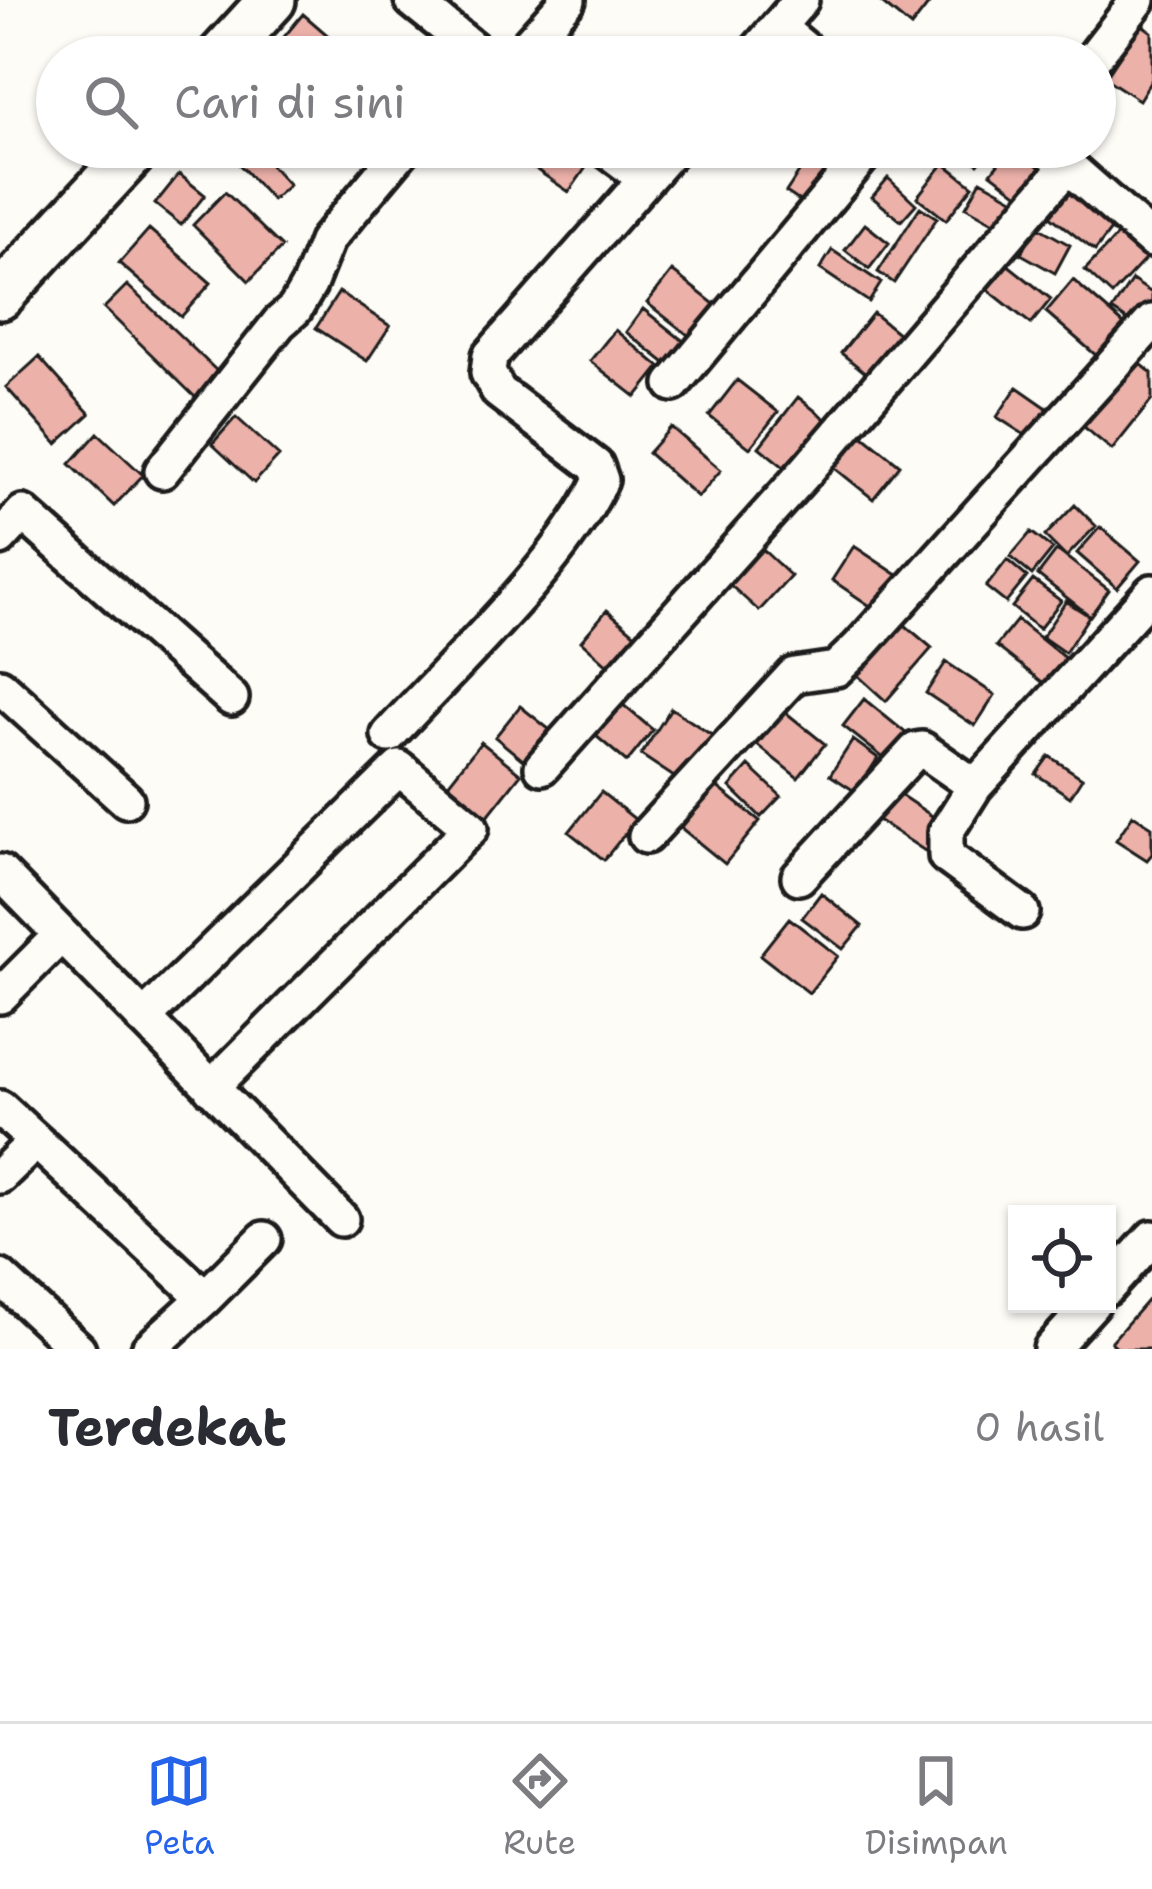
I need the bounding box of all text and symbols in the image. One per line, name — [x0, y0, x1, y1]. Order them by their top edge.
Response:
search box — [36, 36, 1116, 168]
icon: search — [78, 69, 144, 135]
text: Cari di sini — [174, 72, 406, 132]
map controls — [1008, 1205, 1116, 1313]
button: locate — [1008, 1205, 1116, 1313]
text: Terdekat — [48, 1393, 287, 1461]
text: 0 hasil — [974, 1401, 1104, 1453]
tab: Peta — [144, 1748, 215, 1865]
tab: Rute — [503, 1748, 576, 1865]
tab: Disimpan — [865, 1748, 1008, 1865]

